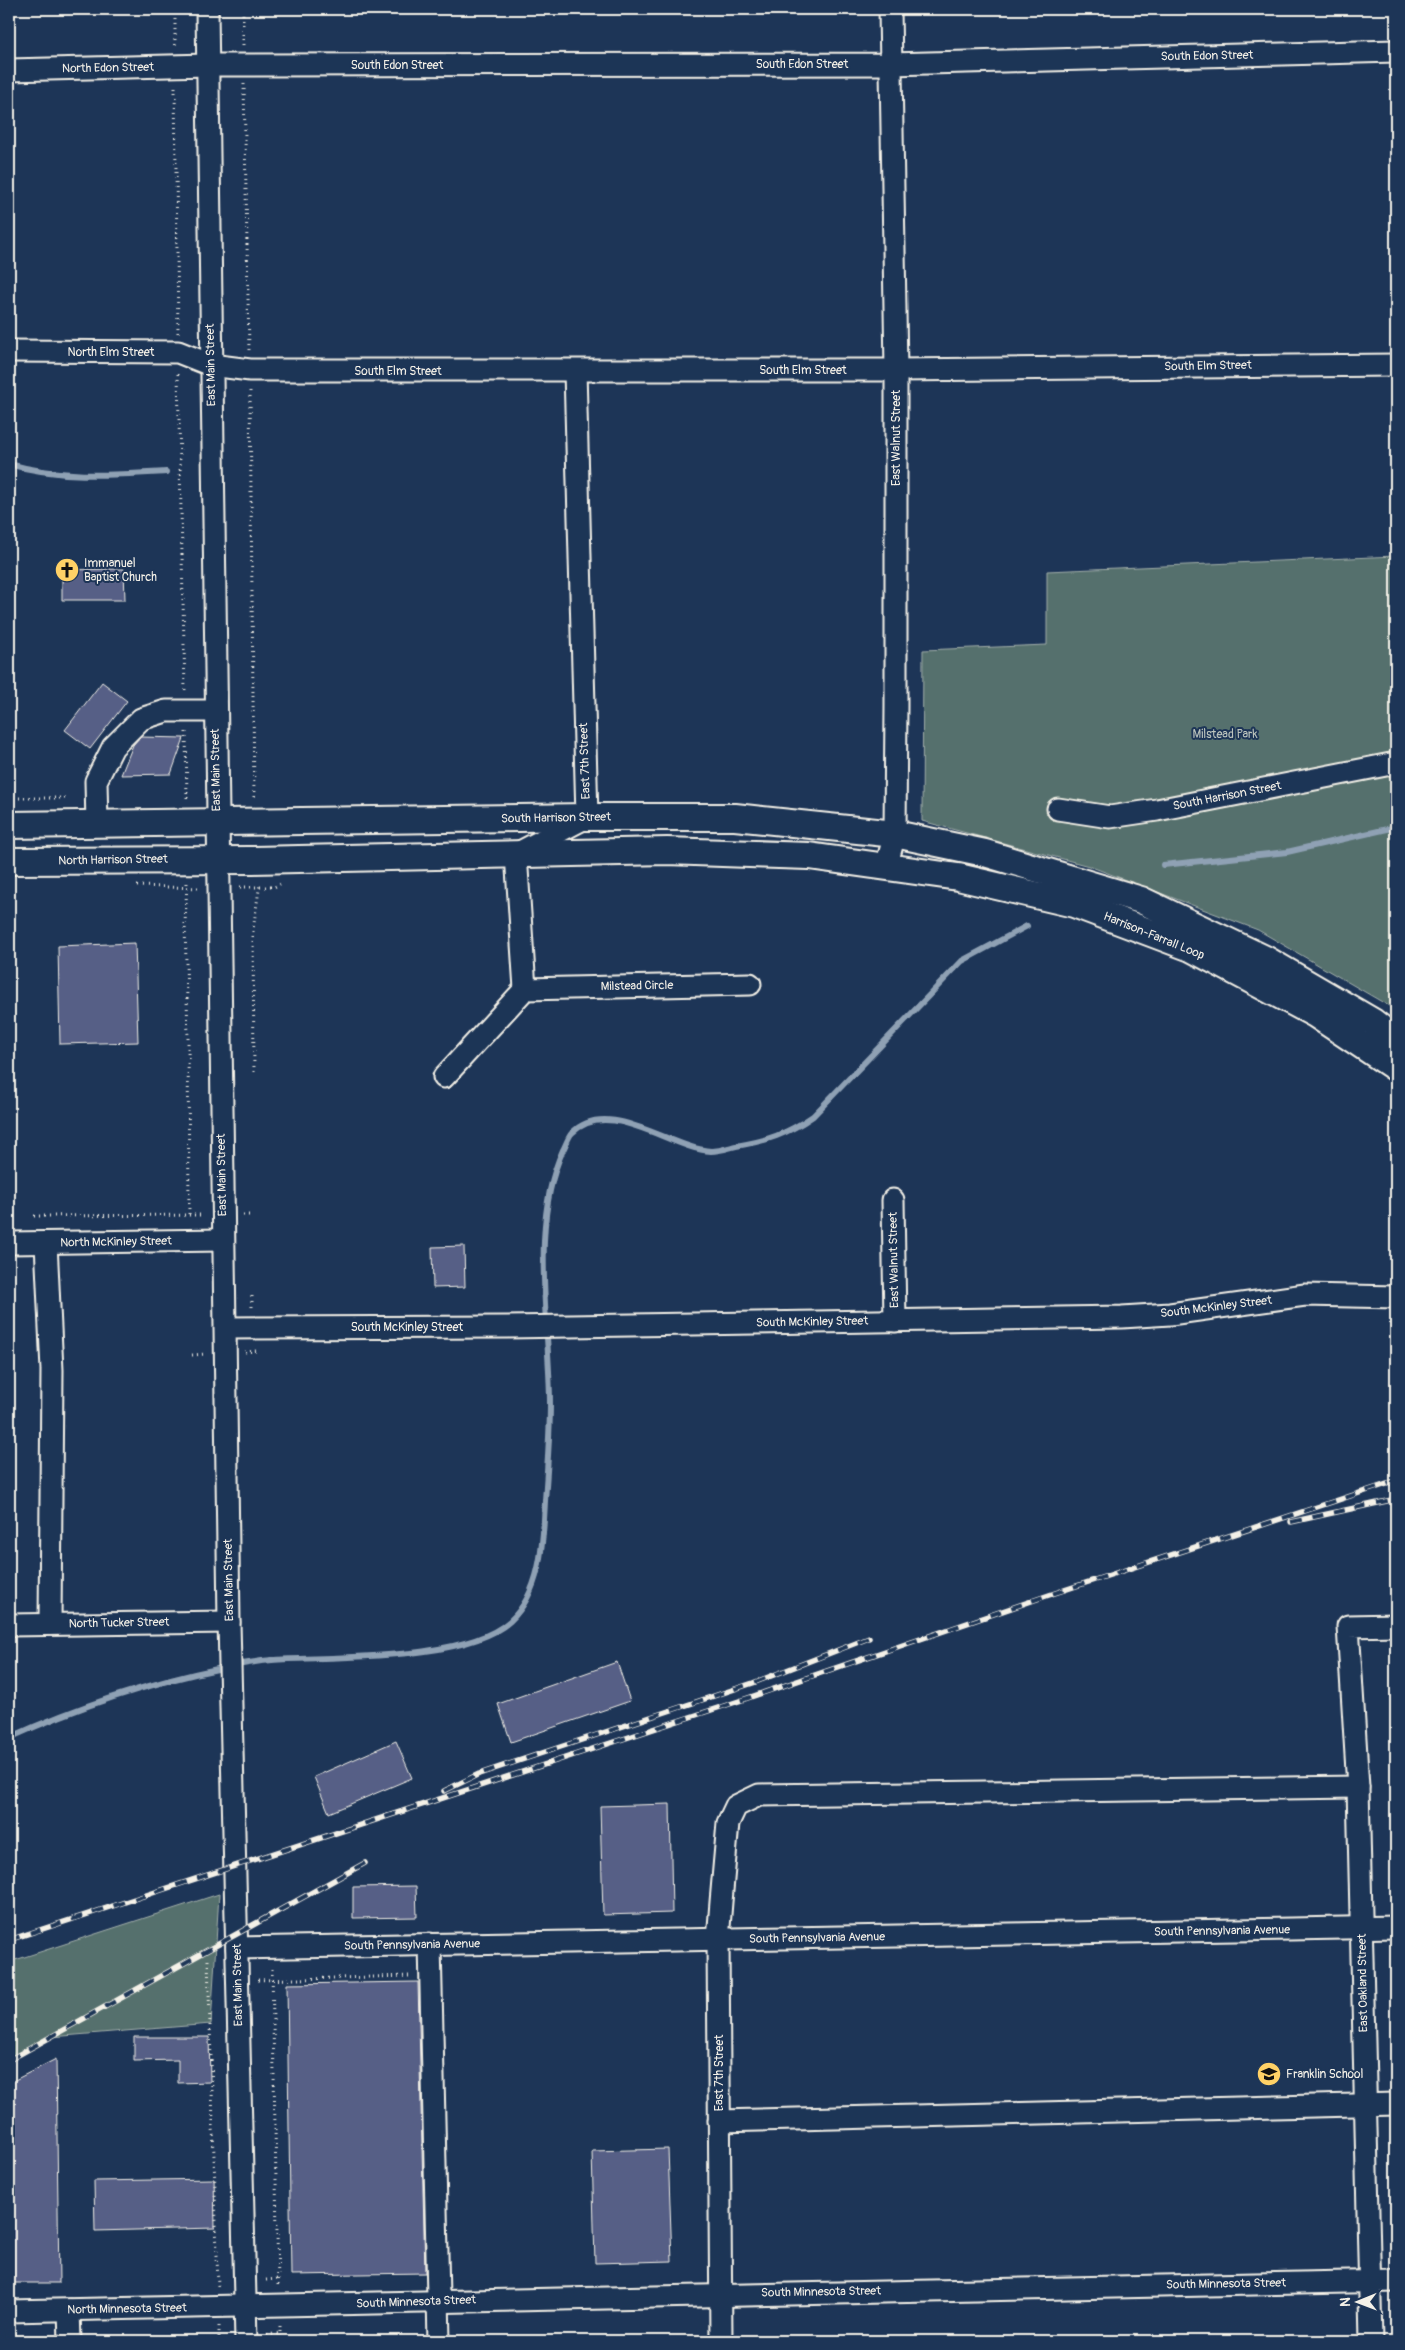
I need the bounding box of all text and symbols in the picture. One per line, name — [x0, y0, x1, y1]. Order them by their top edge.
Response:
street label: South Edon Street — [1161, 48, 1254, 64]
street label: South Edon Street — [756, 57, 849, 72]
street label: South Edon Street — [351, 58, 444, 73]
street label: North Edon Street — [62, 60, 154, 76]
street label: East Main Street — [203, 323, 219, 407]
street label: North Elm Street — [68, 345, 155, 360]
street label: South Elm Street — [1164, 358, 1252, 374]
street label: South Elm Street — [759, 363, 847, 378]
street label: South Elm Street — [354, 364, 442, 379]
street label: East Walnut Street — [889, 390, 904, 486]
place label: Immanuel Baptist Church — [84, 556, 157, 585]
church icon: Immanuel Baptist Church — [54, 557, 80, 583]
street label: East 7th Street — [576, 722, 594, 800]
park label: Milstead Park — [1193, 727, 1257, 742]
street label: East Main Street — [208, 728, 224, 812]
street label: South Harrison Street — [1172, 778, 1283, 814]
street label: South Harrison Street — [501, 810, 611, 826]
street label: North Harrison Street — [58, 852, 168, 868]
street label: Harrison-Farrall Loop — [1101, 909, 1207, 963]
street label: Milstead Circle — [601, 978, 673, 994]
street label: East Main Street — [214, 1133, 230, 1217]
street label: East Walnut Street — [886, 1212, 902, 1308]
street label: North McKinley Street — [60, 1234, 172, 1250]
street label: South McKinley Street — [1159, 1293, 1273, 1321]
street label: South McKinley Street — [756, 1314, 868, 1330]
street label: South McKinley Street — [351, 1320, 463, 1335]
street label: East Main Street — [221, 1538, 237, 1622]
street label: North Tucker Street — [69, 1615, 170, 1631]
street label: South Pennsylvania Avenue — [1154, 1922, 1290, 1940]
street label: South Pennsylvania Avenue — [749, 1929, 885, 1947]
street label: East Oakland Street — [1355, 1933, 1371, 2032]
street label: South Pennsylvania Avenue — [344, 1936, 480, 1954]
street label: East Main Street — [230, 1943, 246, 2027]
street label: East 7th Street — [712, 2035, 727, 2111]
school or university icon: Franklin School — [1256, 2061, 1282, 2087]
place label: Franklin School — [1286, 2067, 1363, 2082]
street label: South Minnesota Street — [1166, 2275, 1286, 2293]
north arrow — [1332, 2278, 1382, 2328]
street label: South Minnesota Street — [761, 2283, 881, 2301]
street label: South Minnesota Street — [356, 2292, 476, 2312]
text: N — [1337, 2297, 1354, 2307]
street label: North Minnesota Street — [67, 2300, 187, 2318]

